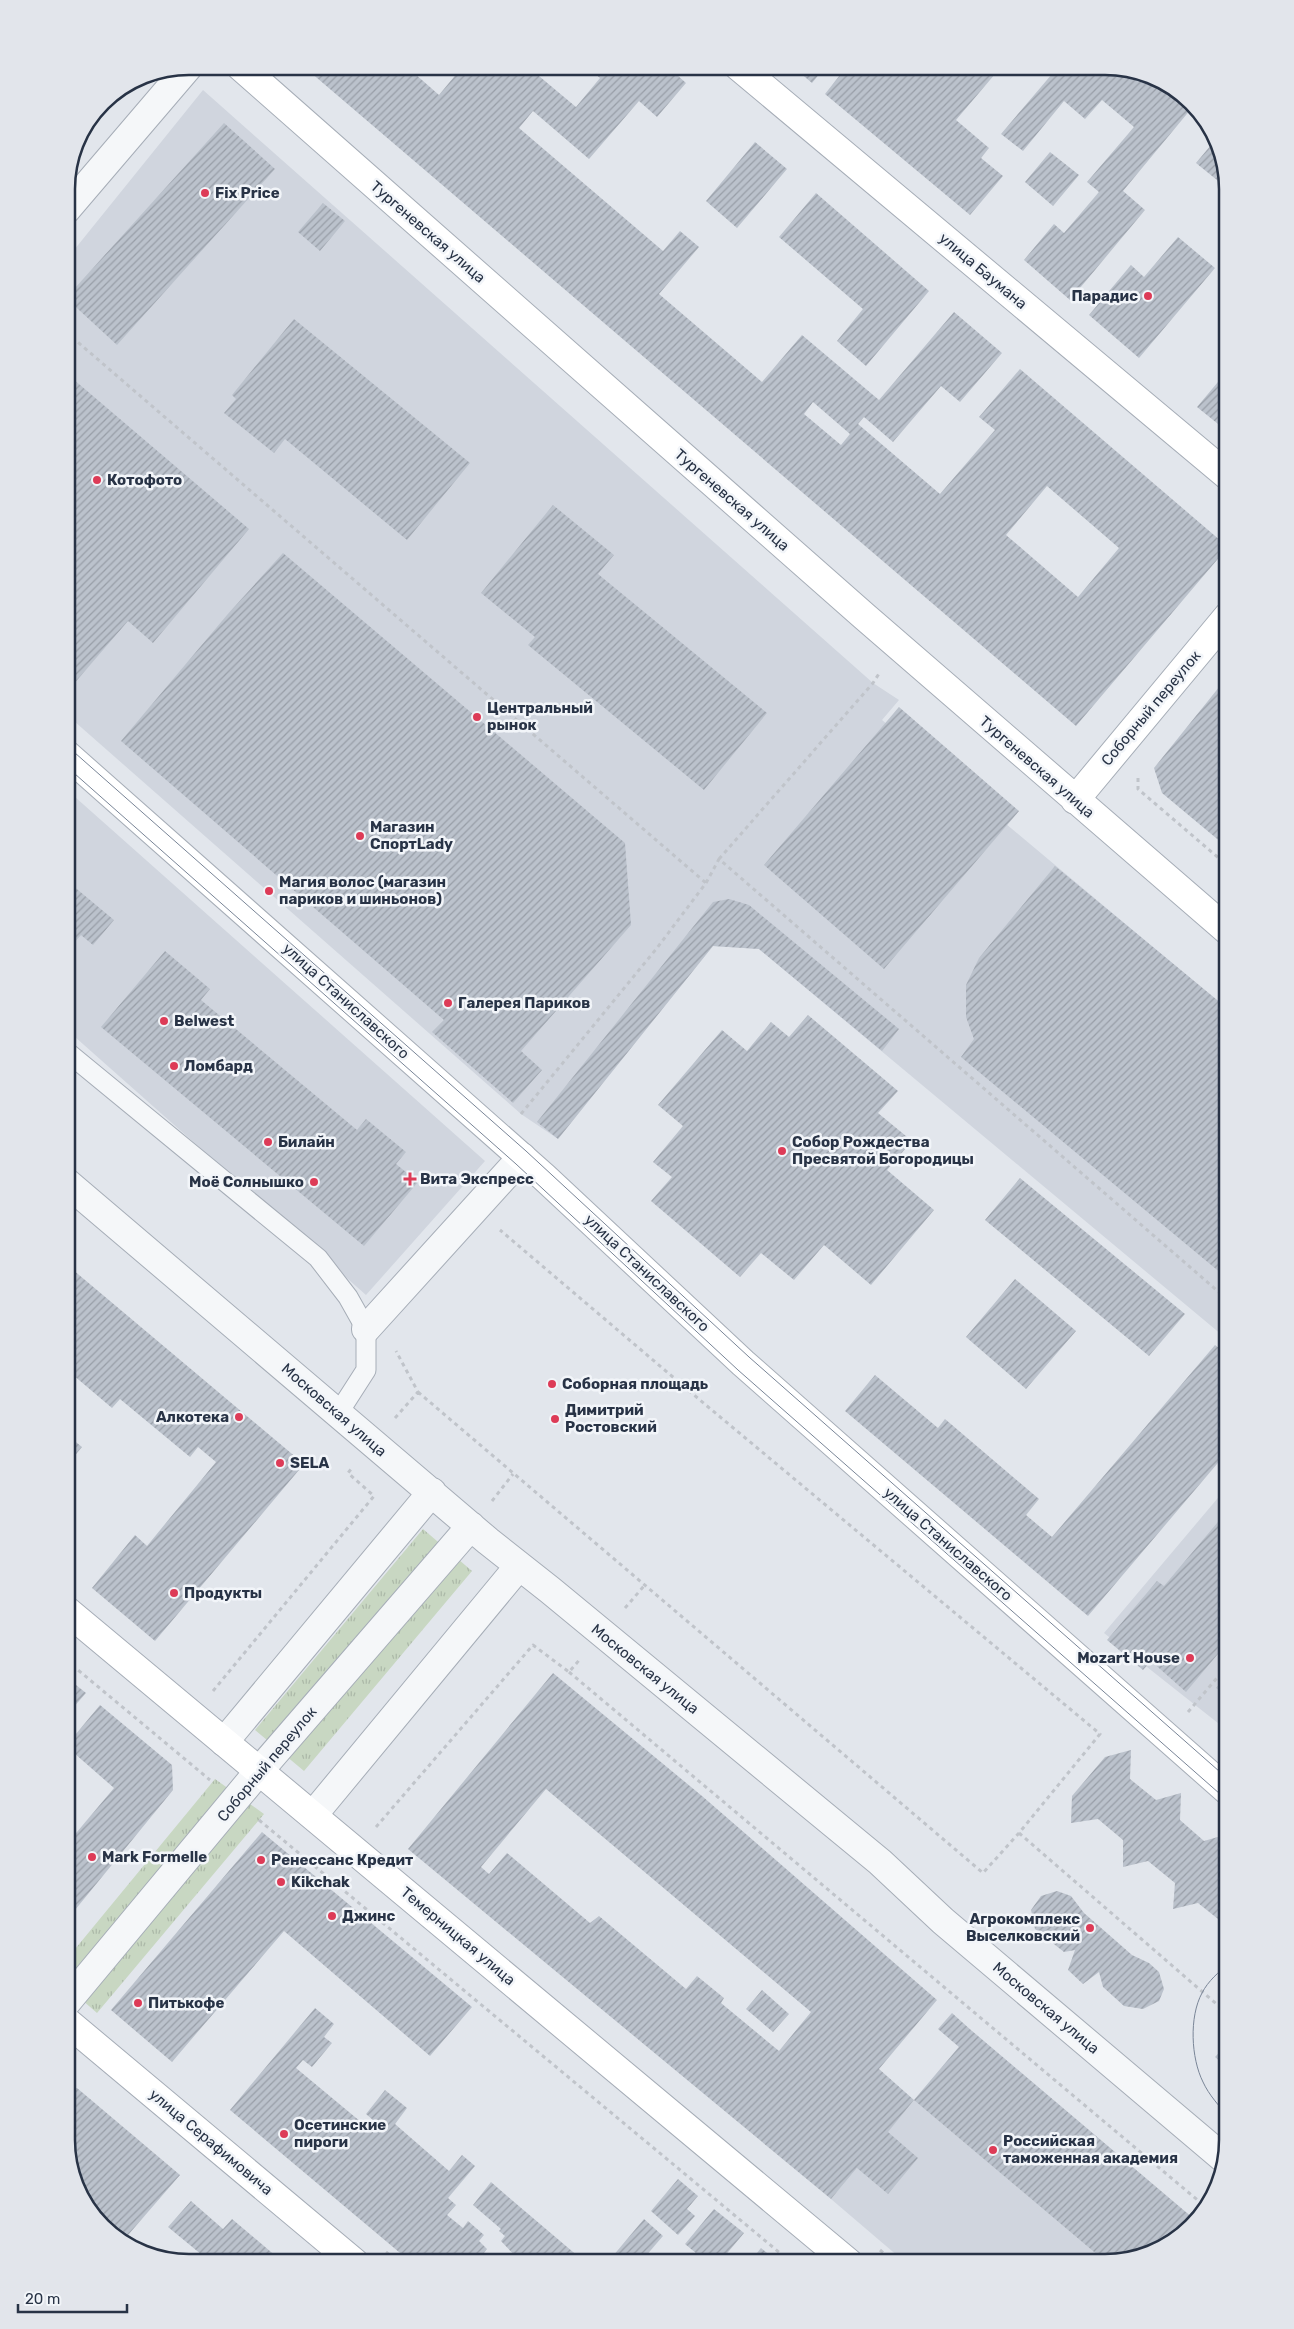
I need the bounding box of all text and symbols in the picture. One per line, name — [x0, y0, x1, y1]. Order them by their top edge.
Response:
street label: Тургеневская улица — [367, 177, 489, 287]
place label: Fix Price — [215, 184, 280, 202]
marker: Fix Price — [199, 187, 211, 199]
street label: улица Баумана — [936, 229, 1030, 313]
place label: Парадис — [1071, 287, 1138, 305]
marker: Парадис — [1142, 290, 1154, 302]
street label: Тургеневская улица — [671, 445, 793, 555]
place label: Котофото — [107, 471, 182, 489]
marker: Котофото — [91, 474, 103, 486]
street label: Соборный переулок — [1098, 647, 1204, 769]
place label: Центральный рынок — [487, 699, 593, 734]
marker: Центральный рынок — [471, 711, 483, 723]
street label: Тургеневская улица — [976, 712, 1098, 822]
place label: Магазин СпортLady — [370, 818, 453, 853]
marker: Магазин СпортLady — [354, 830, 366, 842]
place label: Магия волос (магазин париков и шиньонов) — [279, 873, 446, 908]
marker: Магия волос (магазин париков и шиньонов) — [263, 885, 275, 897]
street label: улица Станиславского — [279, 939, 413, 1063]
place label: Галерея Париков — [458, 994, 590, 1012]
marker: Галерея Париков — [442, 997, 454, 1009]
place label: Belwest — [174, 1012, 234, 1030]
marker: Belwest — [158, 1015, 170, 1027]
place label: Ломбард — [184, 1057, 253, 1075]
marker: Ломбард — [168, 1060, 180, 1072]
place label: Билайн — [278, 1133, 335, 1151]
place label: Собор Рождества Пресвятой Богородицы — [792, 1133, 974, 1168]
marker: Билайн — [262, 1136, 274, 1148]
marker: Собор Рождества Пресвятой Богородицы — [776, 1145, 788, 1157]
place label: Вита Экспресс — [420, 1170, 534, 1188]
place label: Моё Солнышко — [189, 1173, 304, 1191]
marker: Вита Экспресс — [404, 1173, 416, 1185]
marker: Моё Солнышко — [308, 1176, 320, 1188]
street label: улица Станиславского — [581, 1210, 713, 1336]
street label: Московская улица — [278, 1360, 390, 1460]
place label: Соборная площадь — [562, 1375, 709, 1393]
marker: Соборная площадь — [546, 1378, 558, 1390]
place label: Димитрий Ростовский — [565, 1401, 657, 1436]
place label: Алкотека — [156, 1408, 229, 1426]
marker: Алкотека — [233, 1411, 245, 1423]
marker: Димитрий Ростовский — [549, 1413, 561, 1425]
place label: SELA — [290, 1454, 329, 1472]
marker: SELA — [274, 1457, 286, 1469]
street label: улица Станиславского — [880, 1483, 1016, 1605]
place label: Продукты — [184, 1584, 262, 1602]
marker: Продукты — [168, 1587, 180, 1599]
street label: Московская улица — [588, 1620, 702, 1718]
place label: Mozart House — [1077, 1649, 1180, 1667]
marker: Mozart House — [1184, 1652, 1196, 1664]
street label: Соборный переулок — [214, 1703, 320, 1825]
place label: Mark Formelle — [102, 1848, 207, 1866]
marker: Mark Formelle — [86, 1851, 98, 1863]
place label: Ренессанс Кредит — [271, 1851, 414, 1869]
marker: Ренессанс Кредит — [255, 1854, 267, 1866]
place label: Kikchak — [291, 1873, 350, 1891]
marker: Kikchak — [275, 1876, 287, 1888]
street label: Темерницкая улица — [397, 1883, 519, 1989]
place label: Джинс — [342, 1907, 396, 1925]
marker: Джинс — [326, 1910, 338, 1922]
place label: Агрокомплекс Выселковский — [966, 1910, 1080, 1945]
marker: Агрокомплекс Выселковский — [1084, 1922, 1096, 1934]
street label: Московская улица — [989, 1958, 1103, 2058]
place label: Питькофе — [148, 1994, 224, 2012]
marker: Питькофе — [132, 1997, 144, 2009]
street label: улица Серафимовича — [146, 2085, 276, 2199]
place label: Осетинские пироги — [294, 2116, 386, 2151]
marker: Осетинские пироги — [278, 2128, 290, 2140]
place label: Российская таможенная академия — [1003, 2132, 1178, 2167]
marker: Российская таможенная академия — [987, 2144, 999, 2156]
scale bar — [18, 2282, 126, 2314]
text: 20 m — [25, 2290, 60, 2308]

